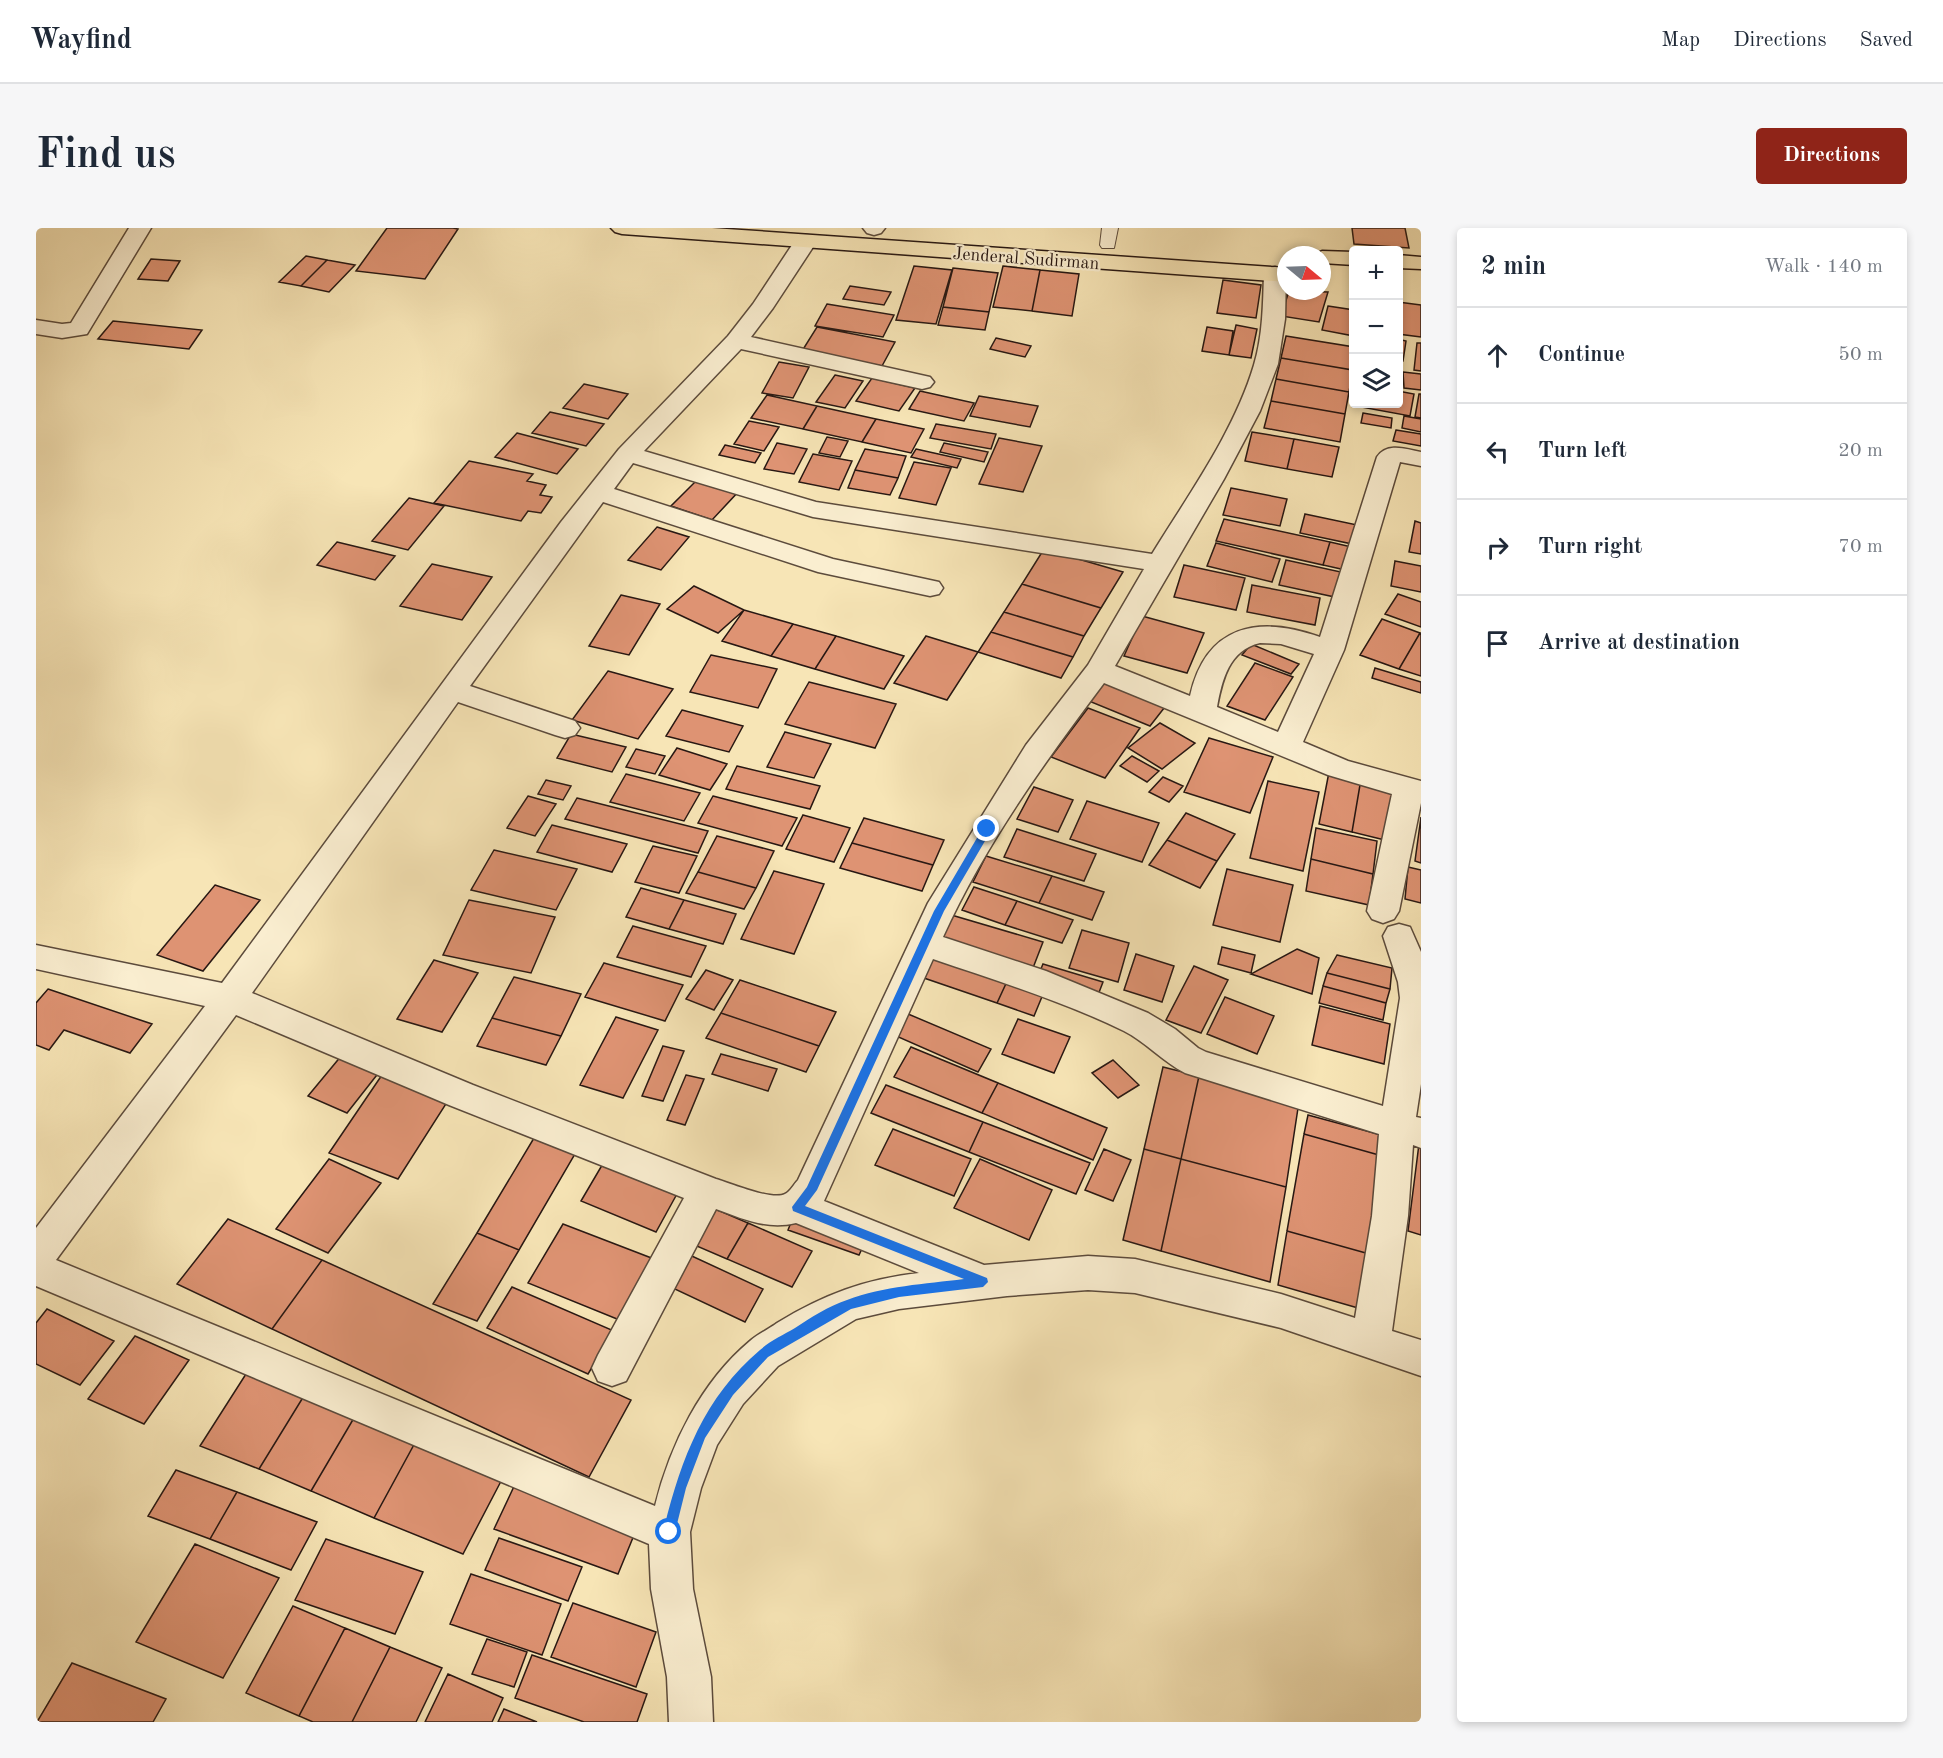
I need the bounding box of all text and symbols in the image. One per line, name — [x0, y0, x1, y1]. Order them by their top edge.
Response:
text: Wayfind — [30, 27, 132, 55]
text: Map — [1661, 30, 1700, 51]
text: Directions — [1733, 30, 1827, 51]
text: Saved — [1860, 30, 1913, 51]
button: Directions — [1756, 128, 1907, 184]
text: Find us — [36, 135, 175, 177]
street label: Jenderal Sudirman — [952, 245, 1100, 273]
north arrow — [1277, 246, 1331, 300]
map controls — [1349, 246, 1403, 408]
button: + — [1349, 246, 1403, 300]
text: 2 min — [1481, 254, 1546, 280]
text: Walk · 140 m — [1764, 257, 1883, 277]
button: − — [1349, 300, 1403, 354]
icon: ahead — [1481, 339, 1514, 372]
text: Continue — [1538, 344, 1625, 366]
text: 50 m — [1838, 345, 1883, 365]
button: layers — [1349, 354, 1403, 408]
icon: left — [1481, 435, 1514, 468]
text: Turn left — [1538, 440, 1627, 462]
text: 20 m — [1838, 441, 1883, 461]
icon: right — [1481, 531, 1514, 564]
text: Turn right — [1538, 536, 1642, 558]
text: 70 m — [1838, 537, 1883, 557]
icon: arrive — [1481, 627, 1514, 660]
text: Arrive at destination — [1538, 632, 1740, 654]
route end — [973, 815, 999, 841]
route start — [655, 1518, 681, 1544]

